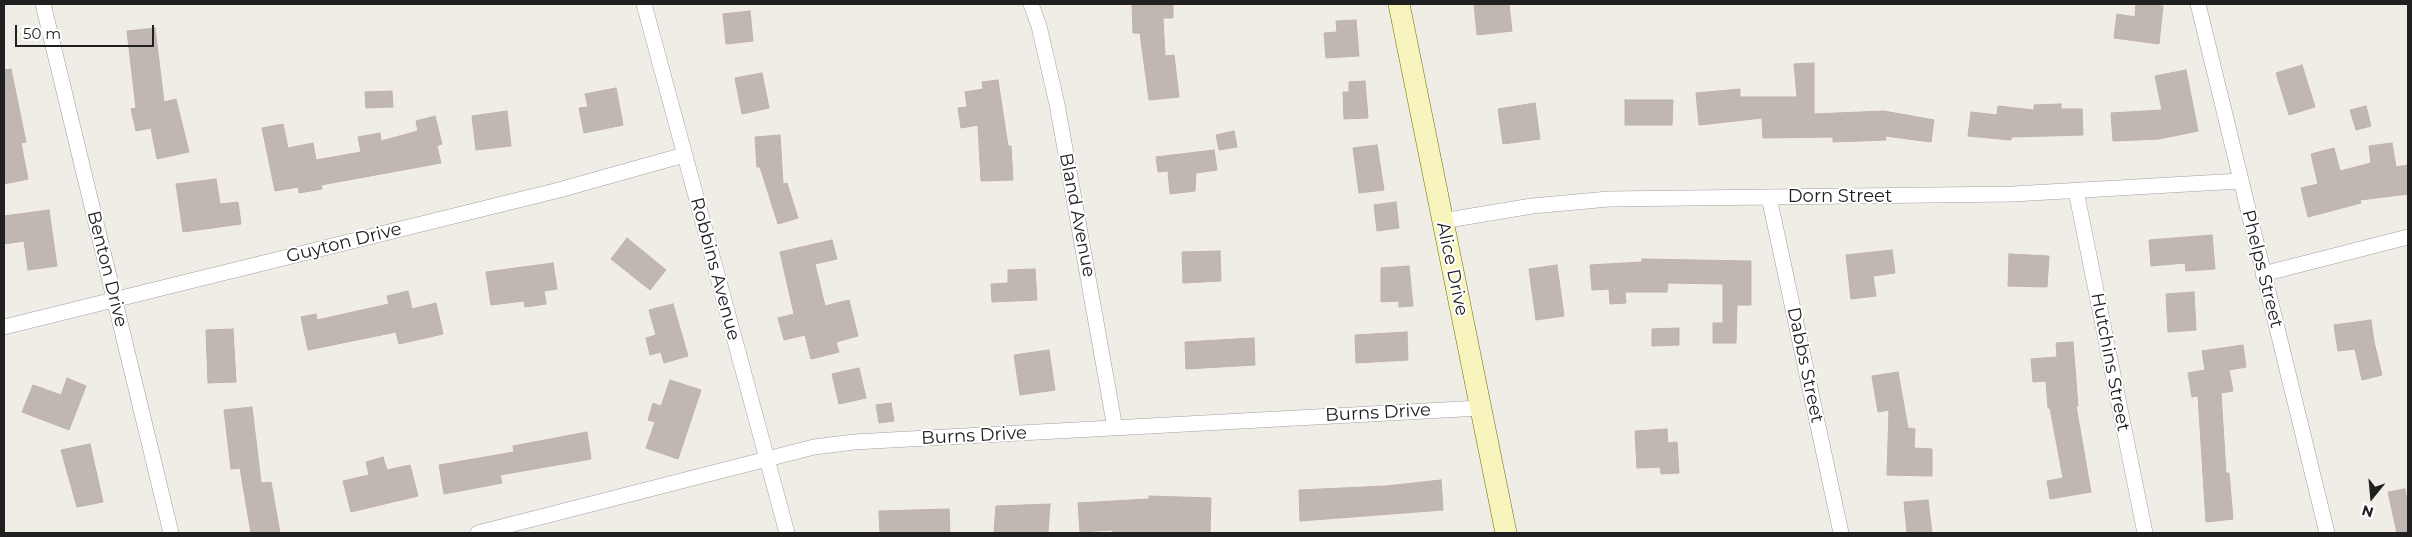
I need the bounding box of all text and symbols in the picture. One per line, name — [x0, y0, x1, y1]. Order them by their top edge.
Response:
scale bar — [18, 15, 156, 47]
text: 50 m — [23, 24, 61, 43]
street label: Bland Avenue — [1054, 151, 1100, 279]
street label: Dorn Street — [1788, 186, 1892, 208]
street label: Robbins Avenue — [686, 195, 744, 343]
street label: Phelps Street — [2237, 208, 2287, 330]
street label: Benton Drive — [82, 209, 132, 329]
street label: Guyton Drive — [284, 218, 404, 268]
street label: Alice Drive — [1432, 220, 1472, 318]
street label: Hutchins Street — [2086, 291, 2134, 433]
street label: Dabbs Street — [1782, 305, 1828, 425]
street label: Burns Drive — [1325, 399, 1431, 427]
street label: Burns Drive — [921, 422, 1027, 450]
north arrow — [2347, 472, 2397, 522]
text: N — [2360, 501, 2376, 522]

